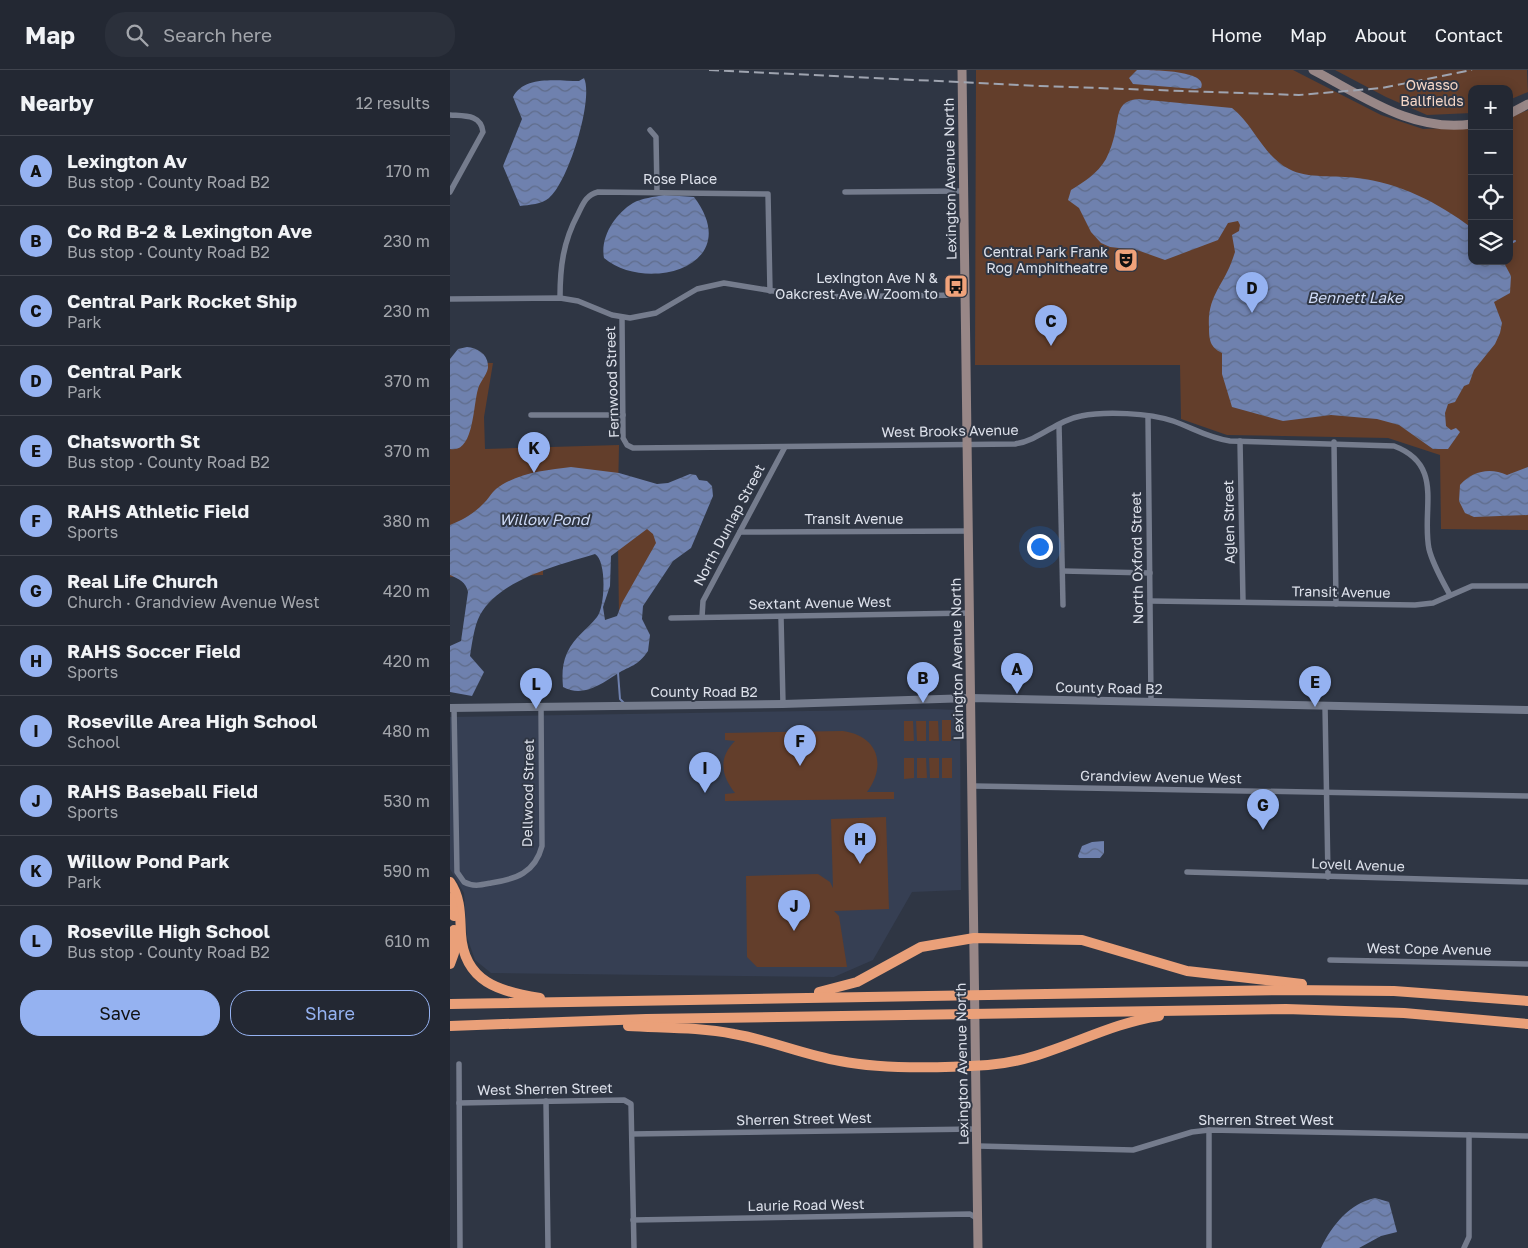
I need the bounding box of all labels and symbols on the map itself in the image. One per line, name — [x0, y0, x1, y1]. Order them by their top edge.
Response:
park label: Owasso Ballfields — [1400, 76, 1464, 109]
street label: Lexington Avenue North — [940, 98, 959, 260]
street label: Rose Place — [643, 170, 717, 187]
place label: Central Park Frank Rog Amphitheatre — [983, 243, 1108, 276]
theatre icon: Central Park Frank Rog Amphitheatre — [1113, 247, 1139, 273]
place label: Lexington Ave N & Oakcrest Ave W Zoom to — [775, 269, 939, 302]
pin: D — [1236, 272, 1268, 313]
bus stop icon: Lexington Ave N & Oakcrest Ave W Zoom to — [943, 273, 969, 299]
water label: Bennett Lake — [1307, 288, 1404, 306]
pin: C — [1035, 305, 1067, 346]
street label: Fernwood Street — [601, 326, 622, 438]
street label: West Brooks Avenue — [881, 421, 1019, 440]
pin: K — [518, 432, 550, 473]
street label: North Dunlap Street — [689, 461, 768, 588]
street label: Aglen Street — [1219, 480, 1238, 564]
street label: North Oxford Street — [1127, 492, 1146, 624]
water label: Willow Pond — [499, 510, 591, 528]
street label: Transit Avenue — [805, 510, 903, 527]
your location — [1027, 534, 1053, 560]
street label: Lexington Avenue North — [947, 578, 966, 740]
street label: Transit Avenue — [1291, 582, 1391, 601]
street label: Sextant Avenue West — [748, 593, 892, 612]
pin: A — [1001, 653, 1033, 694]
pin: B — [907, 662, 939, 703]
pin: E — [1299, 666, 1331, 707]
pin: L — [520, 668, 552, 709]
street label: County Road B2 — [1055, 678, 1163, 697]
street label: County Road B2 — [650, 683, 758, 700]
pin: F — [784, 725, 816, 766]
street label: Dellwood Street — [518, 739, 537, 847]
pin: I — [689, 752, 721, 793]
street label: Grandview Avenue West — [1080, 767, 1242, 786]
pin: G — [1247, 789, 1279, 830]
pin: H — [844, 823, 876, 864]
street label: Lovell Avenue — [1311, 854, 1405, 875]
pin: J — [778, 890, 810, 931]
street label: West Cope Avenue — [1366, 939, 1492, 958]
street label: Lexington Avenue North — [952, 983, 971, 1145]
street label: West Sherren Street — [477, 1079, 613, 1098]
street label: Sherren Street West — [736, 1109, 872, 1128]
street label: Sherren Street West — [1198, 1111, 1334, 1128]
street label: Laurie Road West — [747, 1195, 865, 1214]

